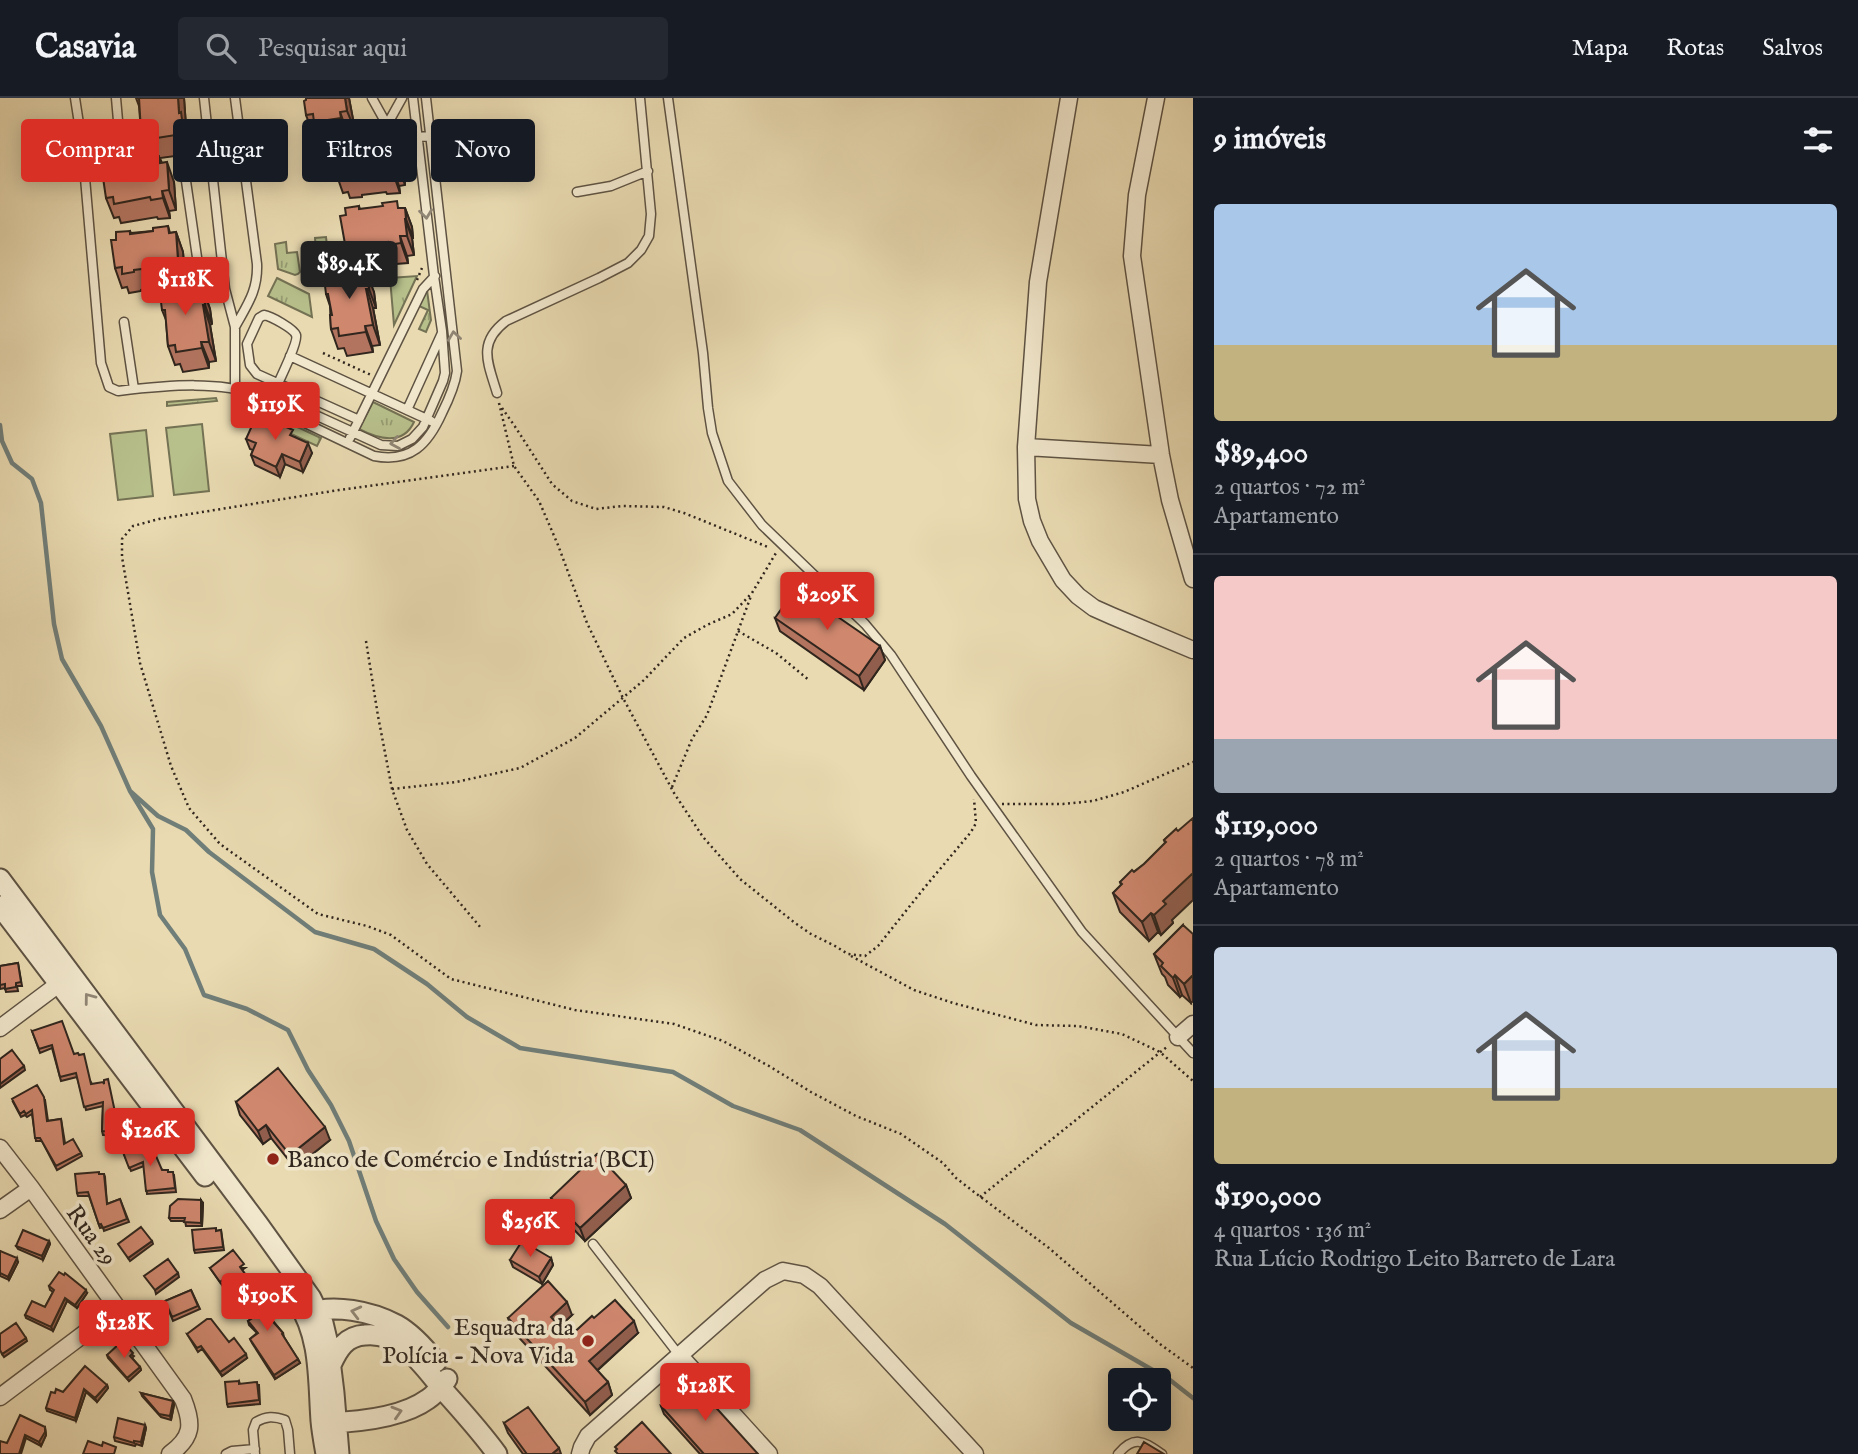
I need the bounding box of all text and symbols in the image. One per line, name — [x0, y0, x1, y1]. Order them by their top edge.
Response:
search box — [178, 17, 668, 80]
text: Casavia — [35, 27, 136, 69]
icon: search — [202, 29, 240, 67]
text: Pesquisar aqui — [258, 32, 407, 65]
text: Mapa — [1572, 33, 1628, 64]
text: Rotas — [1666, 33, 1724, 64]
text: Salvos — [1762, 33, 1823, 64]
chip: Comprar — [21, 119, 159, 182]
chip: Alugar — [173, 119, 288, 182]
chip: Filtros — [302, 119, 417, 182]
chip: Novo — [431, 119, 535, 182]
text: 9 imóveis — [1214, 121, 1326, 159]
icon: filters — [1799, 121, 1837, 159]
one-way arrow — [419, 209, 434, 220]
pin: $89.4K — [292, 242, 406, 301]
text: $89.4K — [317, 249, 381, 278]
icon: home — [1463, 250, 1589, 376]
pin: $118K — [136, 258, 234, 317]
text: $118K — [157, 265, 213, 294]
one-way arrow — [447, 330, 462, 342]
pin: $119K — [226, 382, 324, 442]
text: $119K — [247, 390, 303, 419]
one-way arrow — [390, 435, 401, 450]
text: $89,400 — [1214, 435, 1308, 473]
text: 2 quartos · 72 m² — [1214, 473, 1366, 502]
text: Apartamento — [1214, 502, 1339, 531]
pin: $209K — [778, 573, 876, 632]
text: $209K — [796, 580, 858, 609]
icon: home — [1463, 622, 1589, 748]
text: $119,000 — [1214, 807, 1318, 845]
text: 2 quartos · 78 m² — [1214, 845, 1364, 874]
text: Apartamento — [1214, 874, 1339, 903]
one-way arrow — [85, 993, 97, 1005]
icon: home — [1463, 993, 1589, 1119]
pin: $126K — [101, 1108, 199, 1168]
text: $126K — [121, 1116, 179, 1145]
place label: Banco de Comércio e Indústria (BCI) — [287, 1145, 655, 1176]
marker: Banco de Comércio e Indústria (BCI) — [265, 1151, 281, 1167]
text: $190,000 — [1214, 1178, 1322, 1216]
street label: Rua 29 — [58, 1199, 123, 1272]
pin: $256K — [481, 1200, 579, 1259]
text: $256K — [501, 1207, 559, 1236]
text: 4 quartos · 136 m² — [1214, 1216, 1371, 1245]
text: Rua Lúcio Rodrigo Leito Barreto de Lara — [1214, 1245, 1615, 1274]
pin: $190K — [218, 1274, 316, 1333]
text: $190K — [237, 1281, 297, 1310]
pin: $128K — [75, 1300, 173, 1360]
one-way arrow — [350, 1306, 362, 1320]
text: $128K — [95, 1308, 153, 1337]
place label: Esquadra da Polícia - Nova Vida — [382, 1313, 575, 1372]
marker: Esquadra da Polícia - Nova Vida — [580, 1333, 596, 1349]
pin: $128K — [656, 1364, 754, 1423]
map controls — [1108, 1368, 1171, 1431]
button: locate — [1108, 1368, 1171, 1431]
text: $128K — [676, 1371, 734, 1400]
one-way arrow — [391, 1406, 403, 1421]

